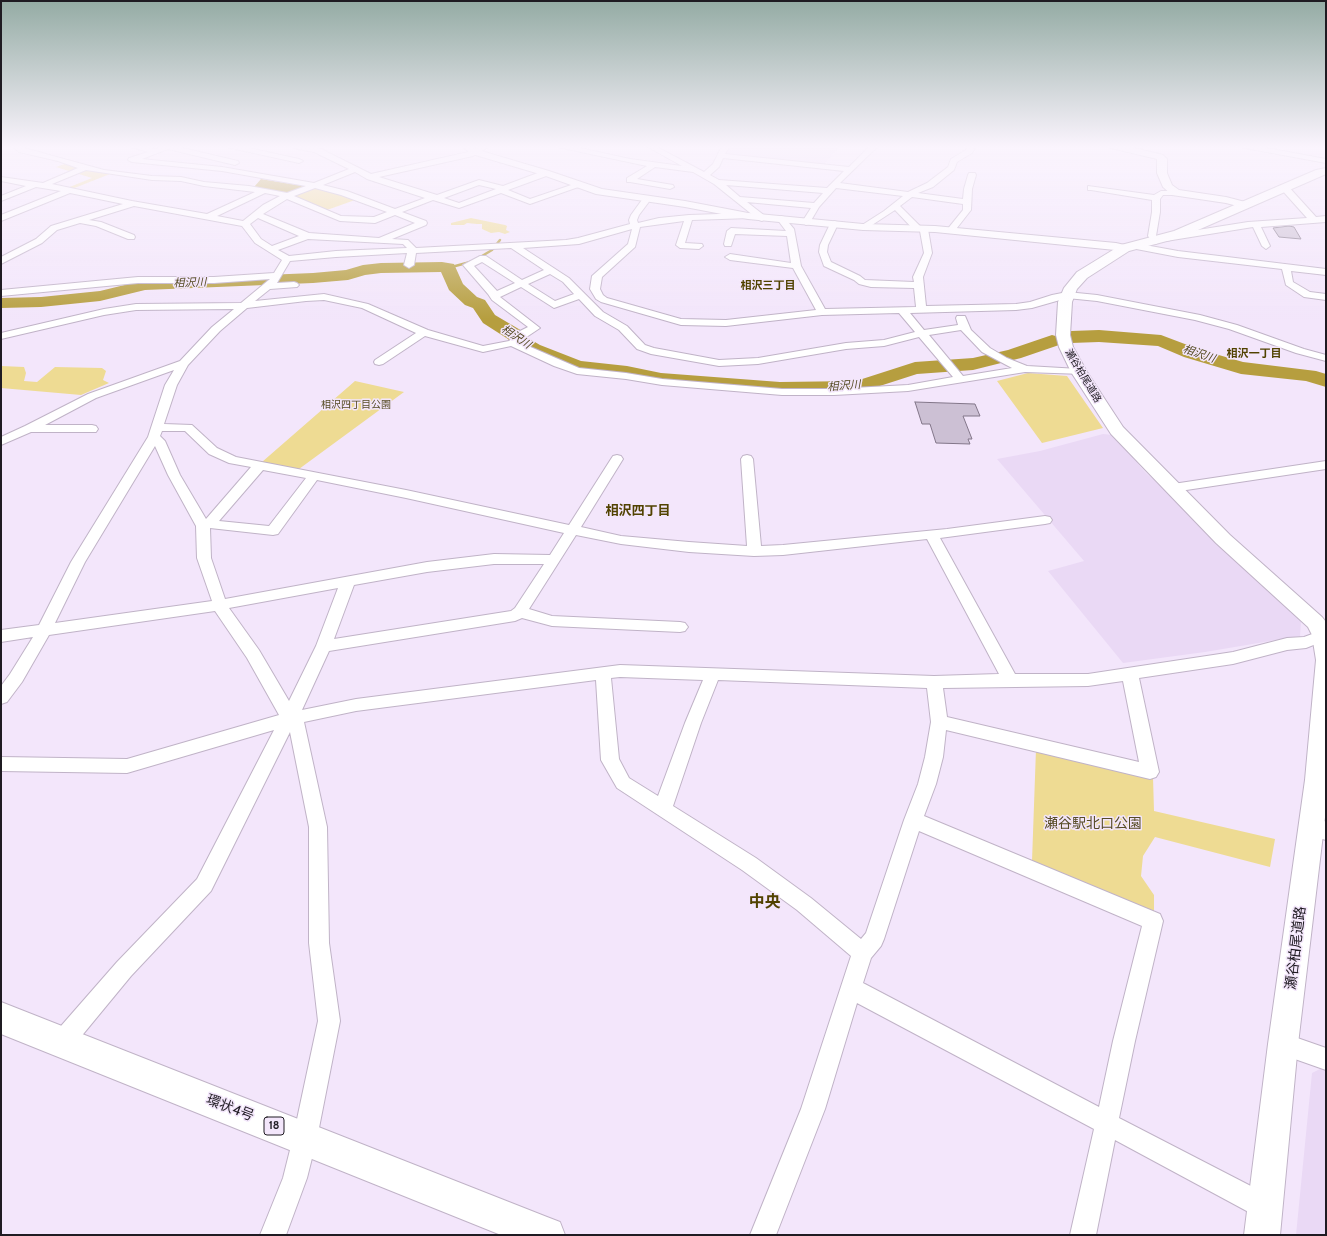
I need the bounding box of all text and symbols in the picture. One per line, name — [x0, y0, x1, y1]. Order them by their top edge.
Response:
water label: 相沢川 — [173, 276, 207, 290]
district label: 相沢三丁目 — [741, 279, 795, 293]
water label: 相沢川 — [499, 322, 533, 352]
water label: 相沢川 — [1181, 342, 1217, 366]
street label: 瀬谷柏尾道路 — [1062, 347, 1104, 405]
district label: 相沢一丁目 — [1227, 347, 1281, 361]
water label: 相沢川 — [827, 378, 861, 394]
park label: 相沢四丁目公園 — [321, 399, 391, 411]
district label: 相沢四丁目 — [606, 503, 670, 519]
park label: 瀬谷駅北口公園 — [1044, 816, 1142, 832]
district label: 中央 — [749, 892, 781, 912]
street label: 瀬谷柏尾道路 — [1283, 905, 1309, 991]
street label: 環状4号 — [204, 1091, 256, 1125]
road number: 18 — [264, 1117, 284, 1135]

